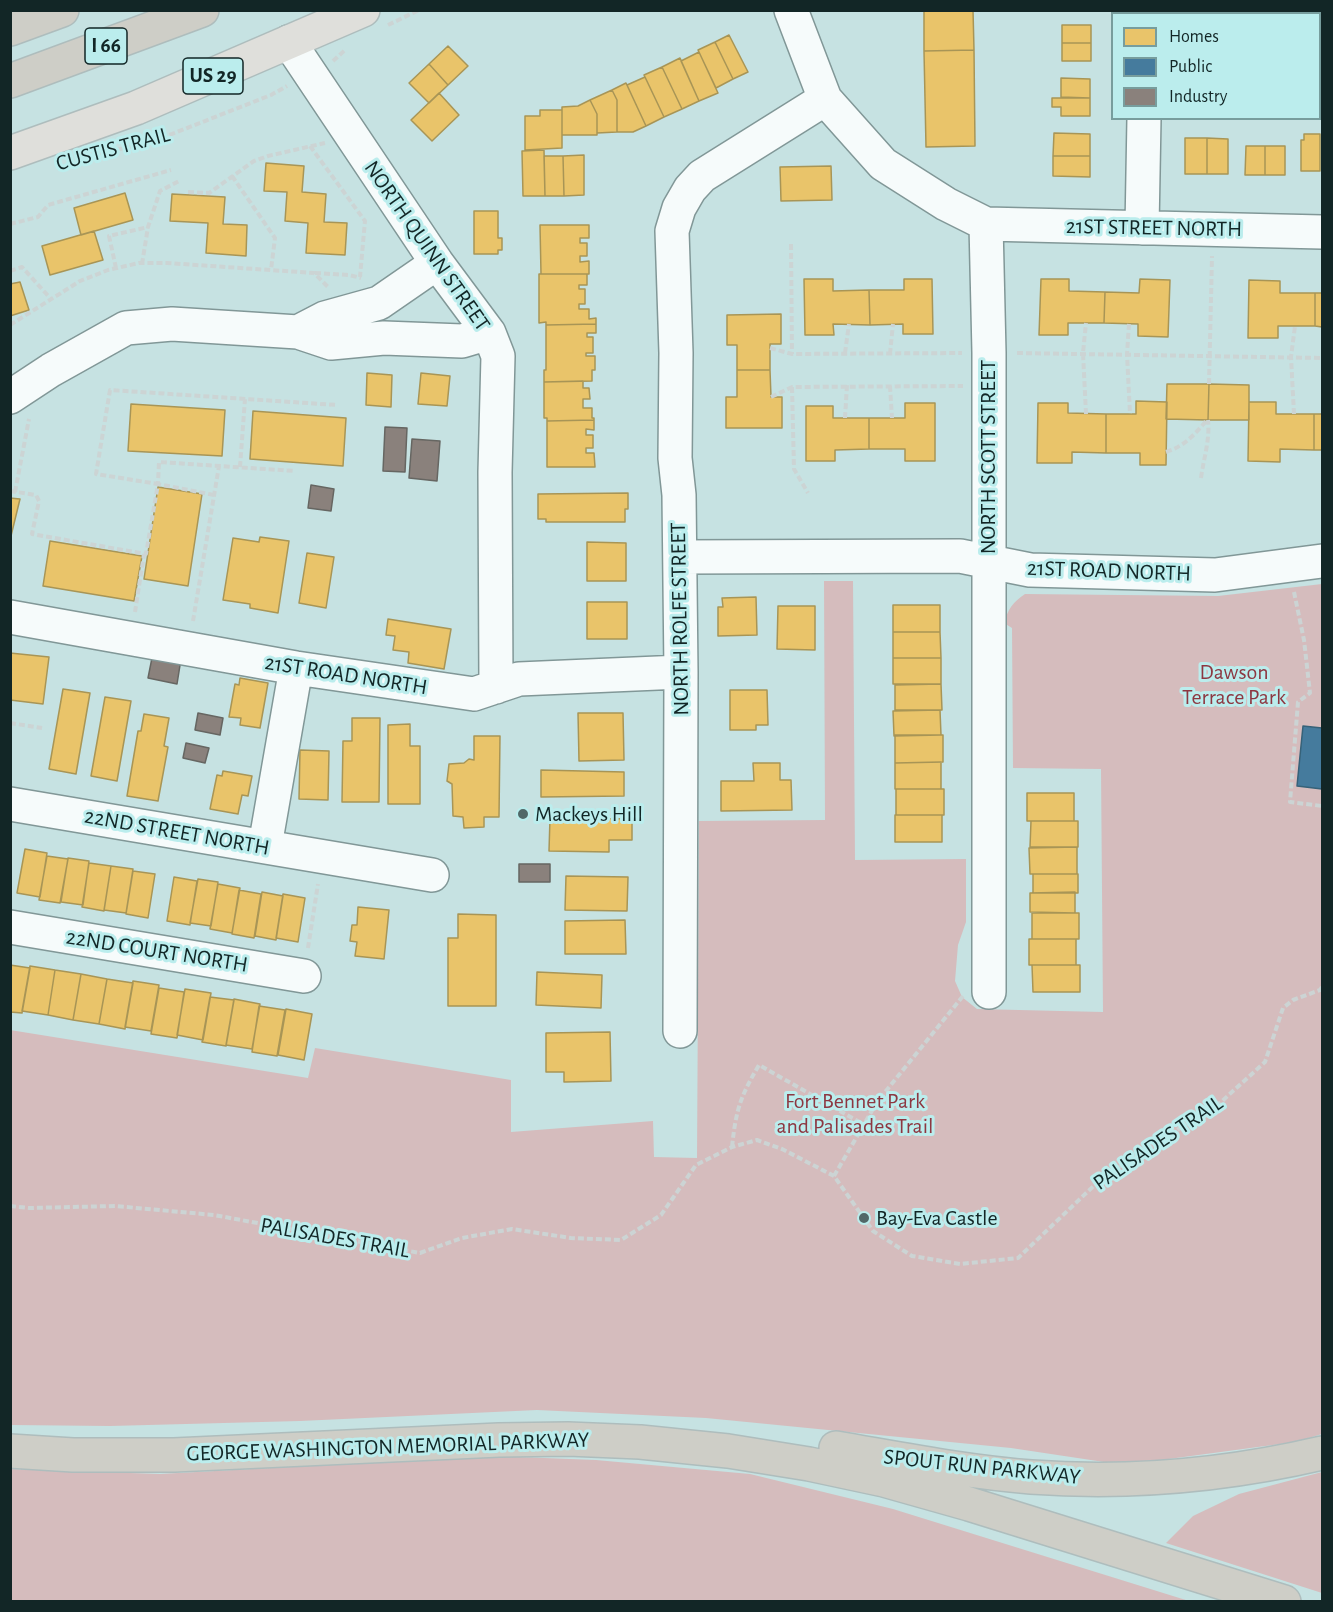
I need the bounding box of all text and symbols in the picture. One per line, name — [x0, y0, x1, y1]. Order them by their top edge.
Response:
legend — [1111, 12, 1321, 120]
road number: I 66 — [85, 28, 127, 64]
text: Homes — [1169, 28, 1219, 46]
road number: US 29 — [183, 58, 243, 94]
text: Public — [1169, 58, 1212, 76]
text: Industry — [1169, 88, 1228, 106]
street label: CUSTIS TRAIL — [53, 121, 173, 177]
street label: NORTH QUINN STREET — [358, 156, 496, 336]
street label: 21ST STREET NORTH — [1066, 213, 1242, 243]
street label: NORTH SCOTT STREET — [975, 360, 1001, 554]
street label: NORTH ROLFE STREET — [665, 522, 695, 716]
street label: 21ST ROAD NORTH — [1027, 555, 1191, 587]
street label: 21ST ROAD NORTH — [263, 649, 429, 701]
park label: Dawson Terrace Park — [1182, 659, 1286, 710]
place label: Mackeys Hill — [535, 801, 643, 827]
street label: 22ND STREET NORTH — [82, 803, 272, 861]
marker: Mackeys Hill — [516, 807, 530, 821]
street label: 22ND COURT NORTH — [64, 924, 250, 978]
park label: Fort Bennet Park and Palisades Trail — [777, 1088, 933, 1140]
street label: PALISADES TRAIL — [1088, 1090, 1228, 1196]
place label: Bay-Eva Castle — [876, 1205, 998, 1231]
marker: Bay-Eva Castle — [857, 1211, 871, 1225]
street label: PALISADES TRAIL — [258, 1212, 412, 1264]
street label: GEORGE WASHINGTON MEMORIAL PARKWAY — [186, 1427, 590, 1467]
street label: SPOUT RUN PARKWAY — [882, 1444, 1082, 1490]

